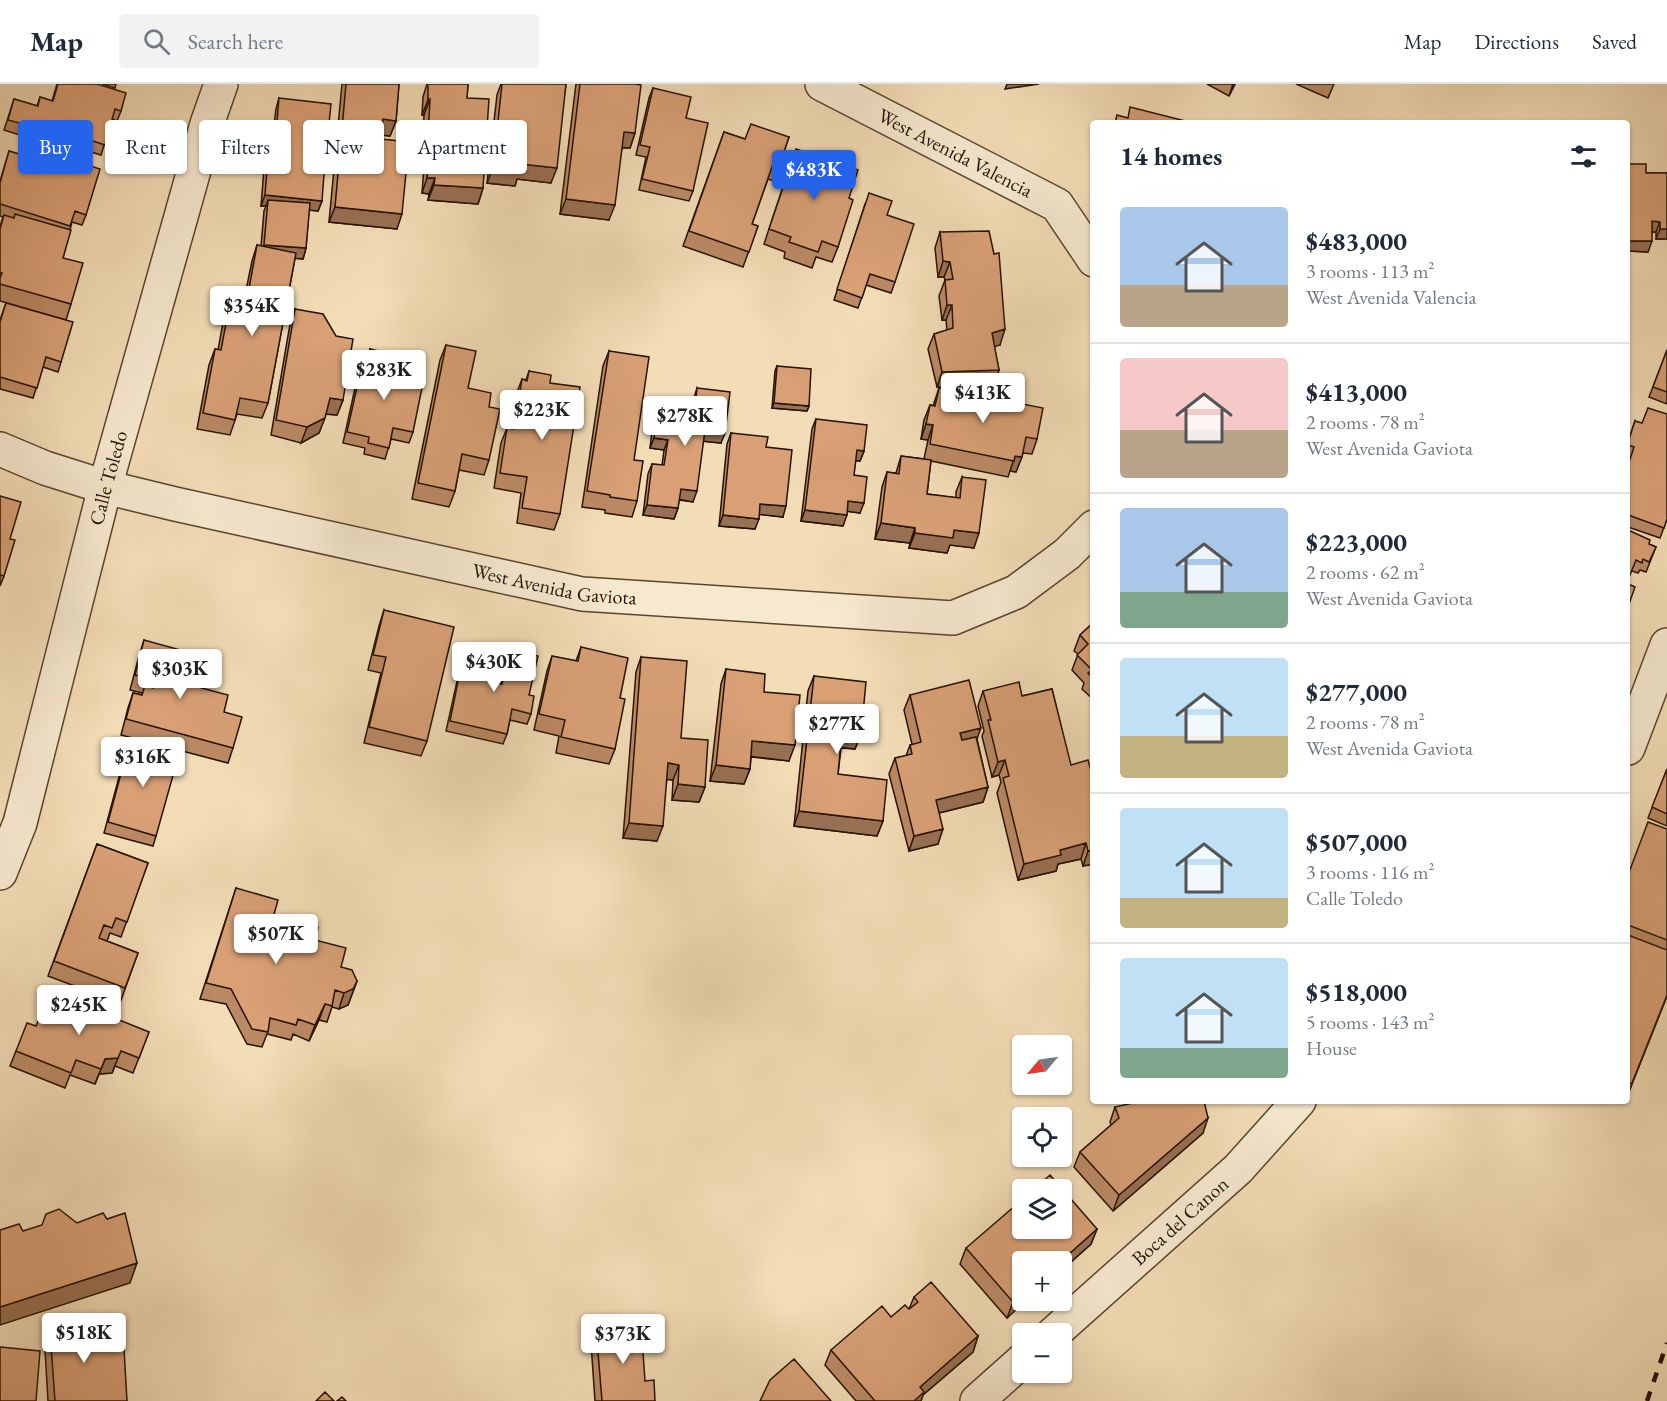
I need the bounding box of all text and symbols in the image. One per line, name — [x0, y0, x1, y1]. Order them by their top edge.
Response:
search box — [119, 14, 539, 68]
text: Map — [30, 23, 83, 59]
icon: search — [140, 25, 173, 58]
text: Search here — [188, 27, 283, 56]
text: Map — [1404, 28, 1441, 55]
text: Directions — [1474, 28, 1559, 55]
text: Saved — [1592, 28, 1637, 55]
street label: West Avenida Valencia — [874, 102, 1037, 203]
chip: Buy — [18, 120, 93, 174]
chip: Rent — [105, 120, 187, 174]
chip: Filters — [199, 120, 291, 174]
chip: New — [303, 120, 384, 174]
chip: Apartment — [396, 120, 527, 174]
text: 14 homes — [1120, 139, 1222, 173]
icon: filters — [1567, 140, 1600, 173]
pin: $483K — [772, 150, 856, 201]
text: $483K — [786, 156, 842, 182]
text: $483,000 — [1306, 224, 1407, 258]
icon: home — [1168, 231, 1240, 303]
text: 3 rooms · 113 m² — [1306, 258, 1434, 284]
text: West Avenida Valencia — [1306, 284, 1477, 310]
pin: $354K — [210, 286, 294, 337]
text: $354K — [224, 292, 280, 318]
pin: $283K — [342, 350, 426, 401]
text: $283K — [356, 356, 412, 382]
pin: $413K — [941, 373, 1025, 424]
text: $413,000 — [1306, 375, 1407, 409]
text: $413K — [955, 379, 1011, 405]
icon: home — [1168, 382, 1240, 454]
pin: $223K — [500, 390, 584, 441]
text: $223K — [514, 396, 570, 422]
pin: $278K — [643, 396, 727, 447]
text: $278K — [657, 402, 713, 428]
text: 2 rooms · 78 m² — [1306, 409, 1425, 435]
street label: Calle Toledo — [83, 427, 133, 528]
text: West Avenida Gaviota — [1306, 435, 1473, 461]
text: $223,000 — [1306, 525, 1407, 559]
icon: home — [1168, 532, 1240, 604]
street label: West Avenida Gaviota — [470, 557, 638, 611]
text: 2 rooms · 62 m² — [1306, 559, 1425, 585]
text: West Avenida Gaviota — [1306, 585, 1473, 611]
pin: $430K — [452, 642, 536, 693]
text: $430K — [466, 648, 522, 674]
pin: $303K — [138, 649, 222, 700]
text: $303K — [152, 655, 208, 681]
text: $277,000 — [1306, 675, 1407, 709]
icon: home — [1168, 682, 1240, 754]
pin: $277K — [795, 704, 879, 755]
text: 2 rooms · 78 m² — [1306, 709, 1425, 735]
text: $277K — [809, 710, 865, 736]
text: West Avenida Gaviota — [1306, 735, 1473, 761]
pin: $316K — [101, 737, 185, 788]
text: $316K — [115, 743, 171, 769]
text: $507,000 — [1306, 825, 1407, 859]
icon: home — [1168, 832, 1240, 904]
text: 3 rooms · 116 m² — [1306, 859, 1434, 885]
text: Calle Toledo — [1306, 885, 1403, 911]
pin: $507K — [234, 914, 318, 965]
text: $507K — [248, 920, 304, 946]
text: $518,000 — [1306, 975, 1407, 1009]
icon: home — [1168, 982, 1240, 1054]
pin: $245K — [37, 985, 121, 1036]
text: $245K — [51, 991, 107, 1017]
text: 5 rooms · 143 m² — [1306, 1009, 1434, 1035]
north arrow — [1012, 1035, 1072, 1095]
map controls — [1012, 1035, 1072, 1383]
text: House — [1306, 1035, 1357, 1061]
button: locate — [1012, 1107, 1072, 1167]
street label: Boca del Canon — [1126, 1170, 1234, 1271]
button: layers — [1012, 1179, 1072, 1239]
button: + — [1012, 1251, 1072, 1311]
pin: $518K — [42, 1313, 126, 1364]
pin: $373K — [581, 1314, 665, 1365]
text: $518K — [56, 1319, 112, 1345]
text: $373K — [595, 1320, 651, 1346]
button: − — [1012, 1323, 1072, 1383]

